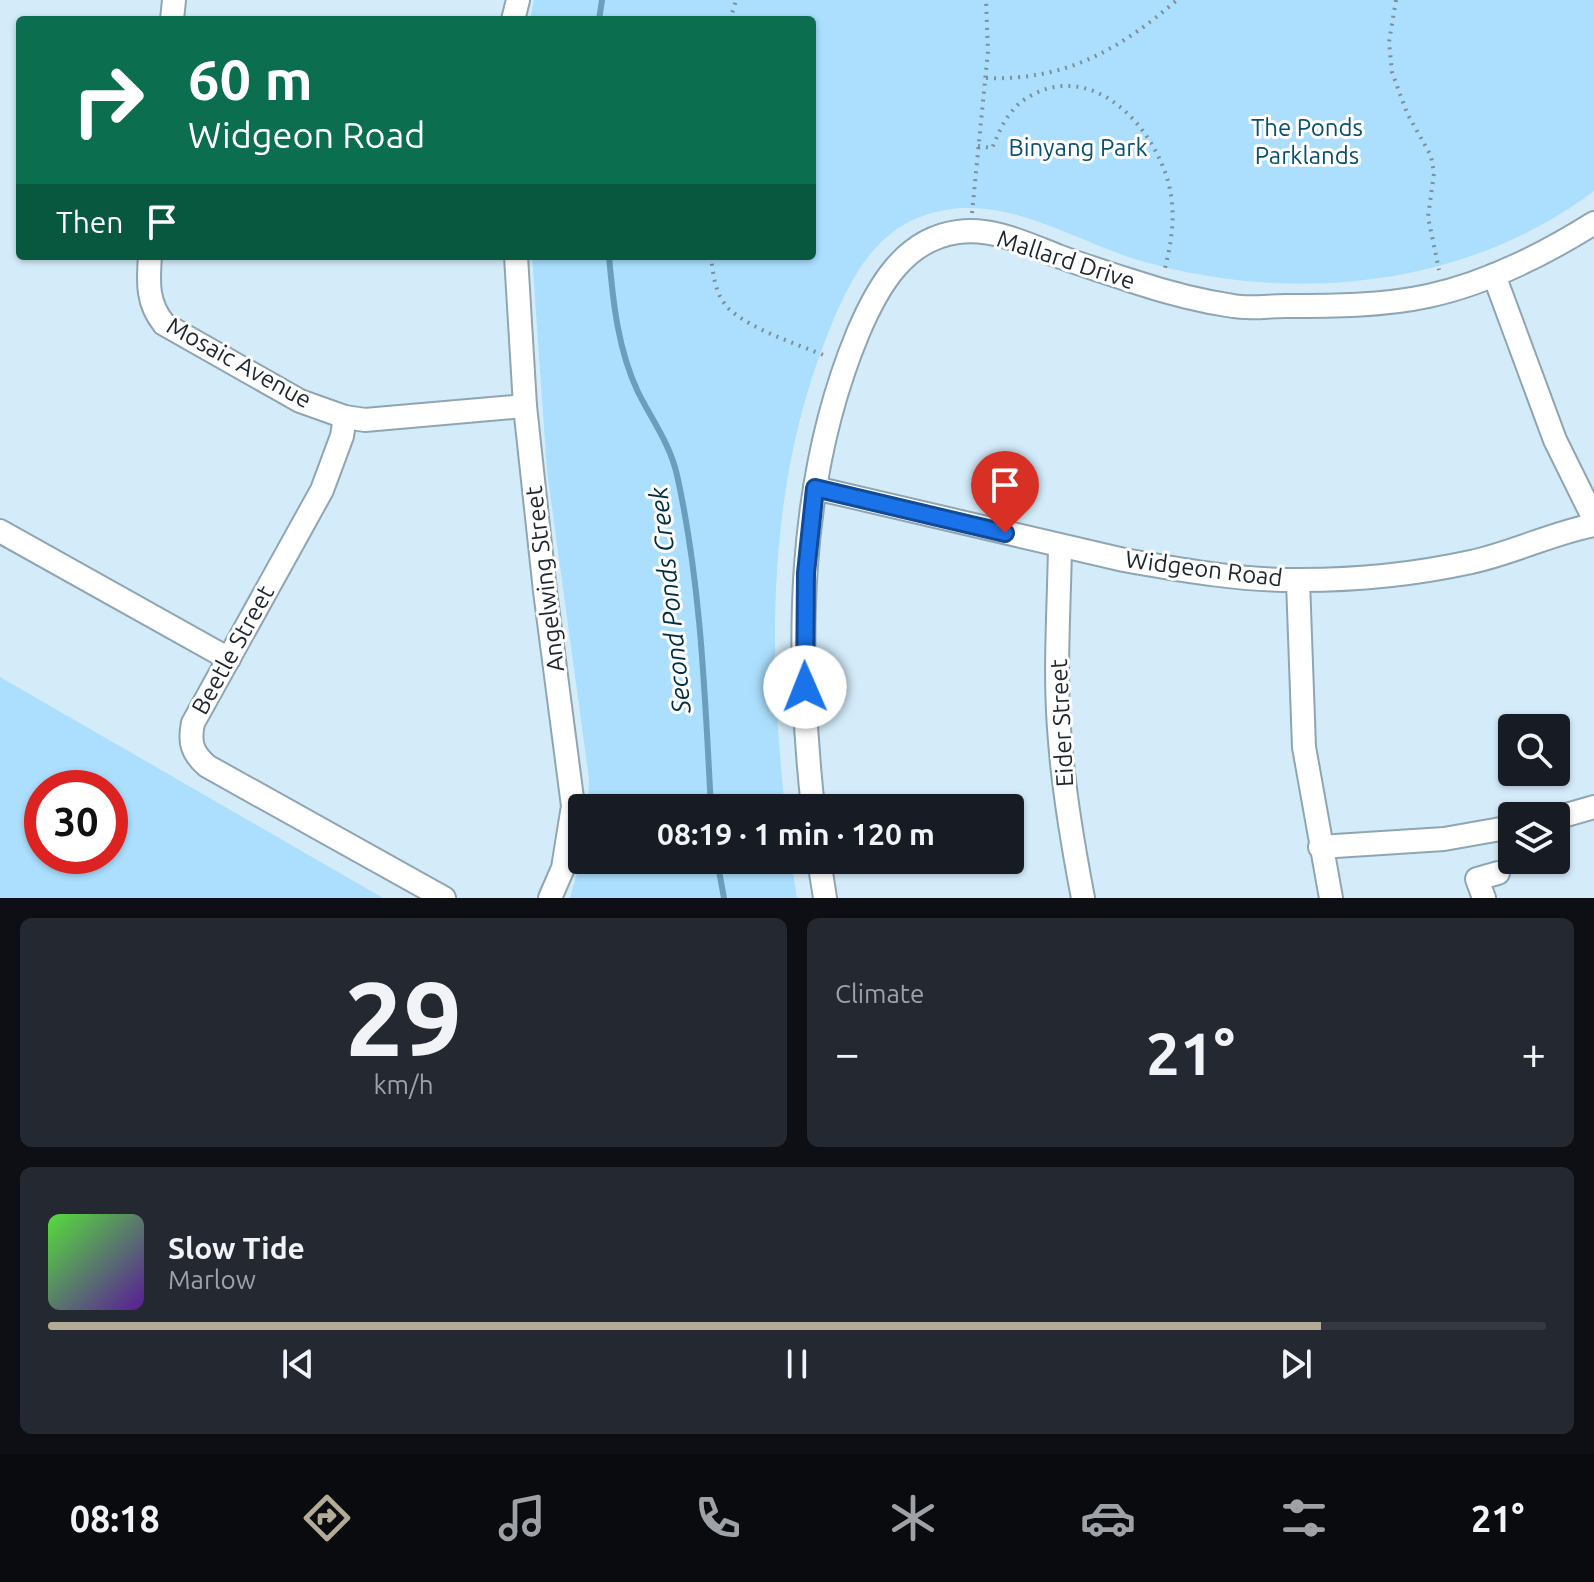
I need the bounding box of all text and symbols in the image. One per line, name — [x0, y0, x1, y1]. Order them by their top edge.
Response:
icon: right — [56, 48, 160, 152]
text: 60 m — [188, 48, 313, 111]
text: Widgeon Road — [188, 114, 425, 155]
park label: The Ponds Parklands — [1251, 114, 1363, 169]
park label: Binyang Park — [1008, 134, 1148, 161]
icon: arrive — [140, 200, 184, 244]
text: Then — [56, 205, 124, 239]
street label: Mallard Drive — [994, 225, 1139, 295]
street label: Mosaic Avenue — [162, 312, 316, 413]
pin — [971, 451, 1039, 533]
icon: arrive — [983, 463, 1027, 507]
street label: Angelwing Street — [520, 484, 569, 674]
water label: Second Ponds Creek — [643, 484, 696, 716]
street label: Widgeon Road — [1124, 545, 1284, 592]
street label: Beetle Street — [186, 580, 279, 719]
position arrow — [763, 645, 847, 729]
street label: Eider Street — [1045, 658, 1078, 788]
map controls — [1498, 714, 1570, 874]
button: search — [1498, 714, 1570, 786]
speed limit sign: 30 — [24, 770, 128, 874]
button: layers — [1498, 802, 1570, 874]
text: 08:19 · 1 min · 120 m — [657, 817, 935, 851]
text: 29 — [345, 959, 462, 1076]
text: Climate — [835, 979, 924, 1008]
text: 21° — [1146, 1019, 1235, 1086]
text: − — [835, 1028, 860, 1077]
text: + — [1521, 1028, 1546, 1077]
text: km/h — [373, 1070, 434, 1099]
text: Slow Tide — [168, 1231, 305, 1265]
text: Marlow — [168, 1265, 256, 1294]
icon: previous — [276, 1342, 320, 1386]
icon: pause — [775, 1342, 819, 1386]
icon: next — [1274, 1342, 1318, 1386]
icon: directions — [299, 1490, 355, 1546]
icon: music — [494, 1490, 550, 1546]
icon: phone — [690, 1490, 746, 1546]
icon: climate — [885, 1490, 941, 1546]
icon: car — [1080, 1490, 1136, 1546]
icon: filters — [1276, 1490, 1332, 1546]
text: 08:18 — [70, 1498, 160, 1539]
text: 21° — [1471, 1498, 1524, 1539]

